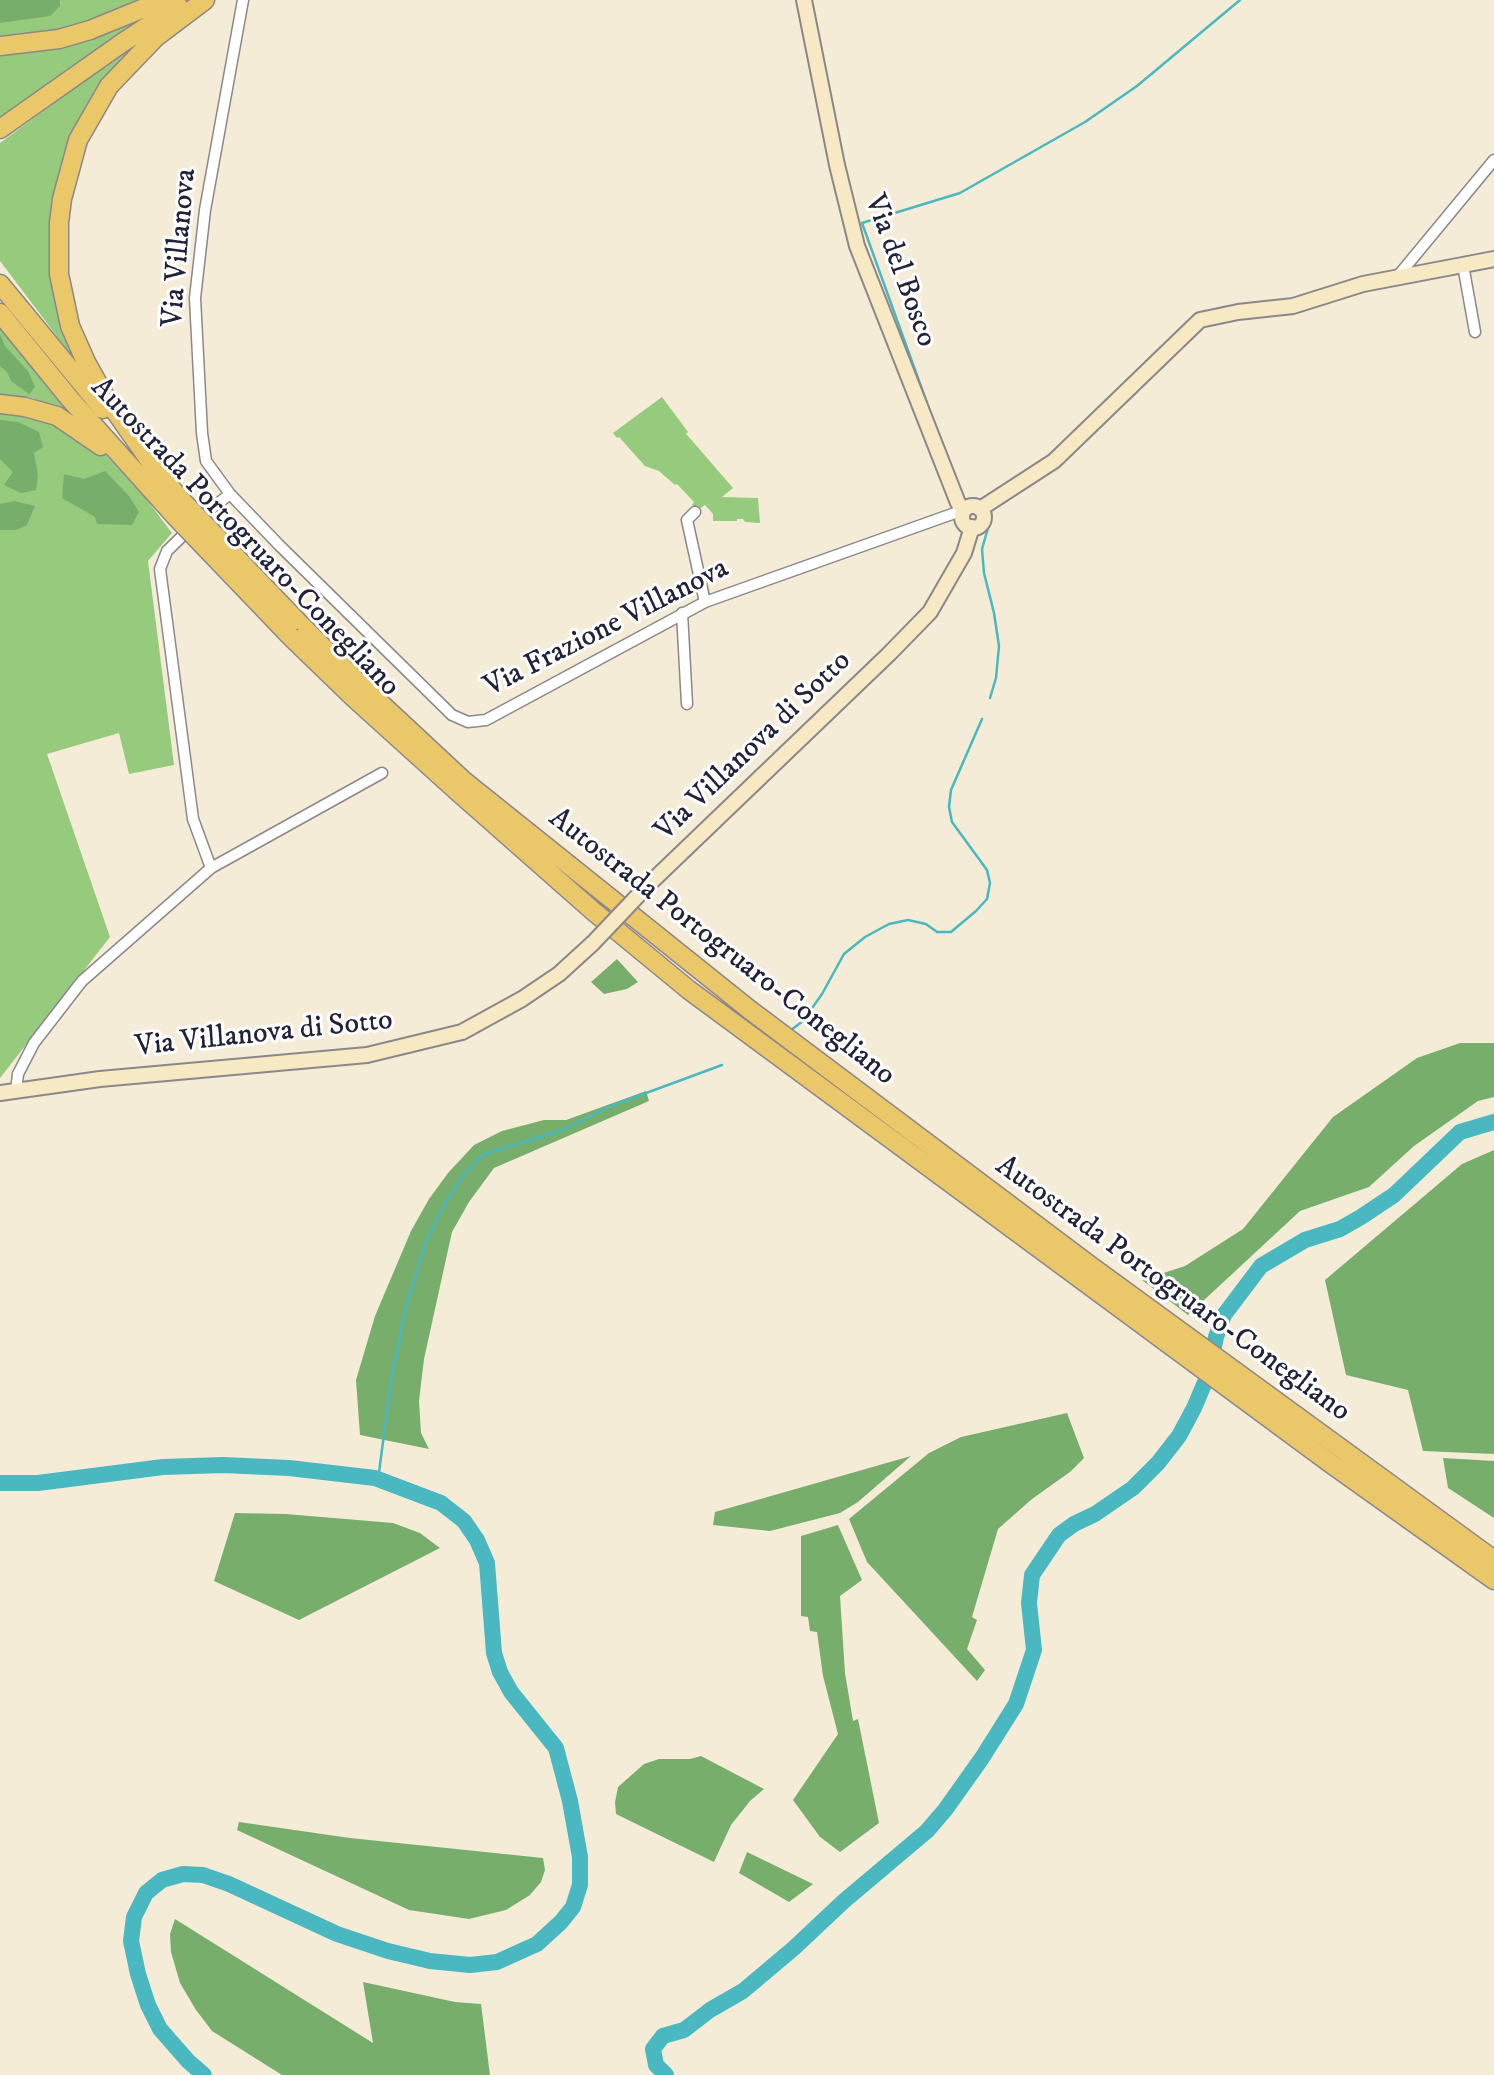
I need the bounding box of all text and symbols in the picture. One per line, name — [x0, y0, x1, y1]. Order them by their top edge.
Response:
street label: Via Villanova — [156, 167, 206, 329]
street label: Via del Bosco — [855, 190, 943, 352]
street label: Autostrada Portogruaro-Conegliano — [82, 371, 406, 705]
street label: Via Frazione Villanova — [479, 552, 735, 706]
street label: Via Villanova di Sotto — [648, 644, 860, 850]
street label: Autostrada Portogruaro-Conegliano — [541, 801, 901, 1095]
street label: Via Villanova di Sotto — [133, 1004, 395, 1066]
street label: Autostrada Portogruaro-Conegliano — [988, 1149, 1356, 1431]

